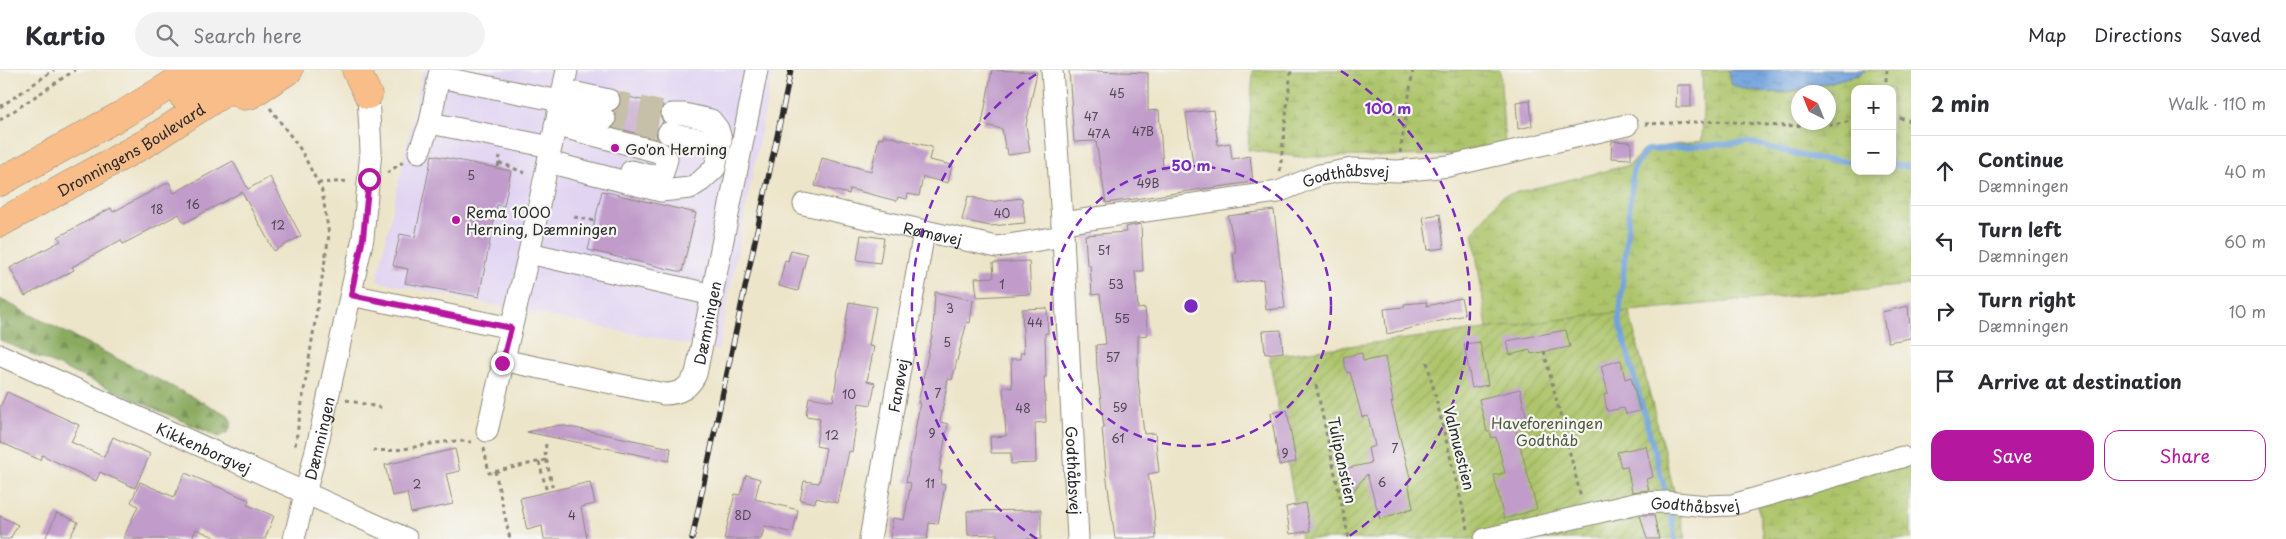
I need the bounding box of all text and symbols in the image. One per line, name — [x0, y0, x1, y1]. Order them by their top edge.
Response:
search box — [135, 12, 485, 57]
text: Kartio — [25, 17, 105, 53]
icon: search — [153, 21, 181, 49]
text: Search here — [193, 21, 302, 49]
text: Map — [2028, 21, 2066, 48]
text: Directions — [2094, 21, 2182, 48]
text: Saved — [2210, 21, 2261, 48]
house number: 45 — [1109, 84, 1125, 102]
north arrow — [1791, 85, 1836, 130]
map controls — [1851, 85, 1896, 175]
button: + — [1851, 85, 1896, 130]
text: 2 min — [1931, 87, 1990, 119]
text: Walk · 110 m — [2168, 91, 2266, 115]
text: 100 m — [1365, 96, 1411, 119]
street label: Dronningens Boulevard — [52, 97, 209, 201]
house number: 47 — [1084, 107, 1099, 125]
house number: 47B — [1132, 122, 1154, 140]
house number: 47A — [1087, 124, 1111, 142]
button: − — [1851, 130, 1896, 175]
place label: Go'on Herning — [625, 137, 727, 160]
marker: Go'on Herning — [609, 142, 621, 154]
text: Continue — [1978, 145, 2064, 173]
text: 50 m — [1172, 153, 1210, 176]
street label: Godthåbsvej — [1298, 157, 1390, 193]
icon: ahead — [1931, 157, 1959, 185]
text: 40 m — [2224, 159, 2266, 183]
house number: 5 — [467, 166, 475, 184]
route start — [358, 168, 381, 191]
text: Dæmningen — [1978, 173, 2069, 197]
house number: 49B — [1137, 174, 1159, 192]
house number: 16 — [186, 195, 200, 213]
house number: 18 — [151, 200, 163, 218]
place label: Rema 1000 Herning, Dæmningen — [466, 200, 617, 240]
house number: 40 — [994, 204, 1011, 222]
marker: Rema 1000 Herning, Dæmningen — [450, 214, 462, 226]
street label: Rømøvej — [901, 215, 964, 250]
text: Turn left — [1978, 215, 2062, 243]
house number: 12 — [271, 216, 285, 234]
icon: left — [1931, 227, 1959, 255]
text: 60 m — [2224, 229, 2266, 253]
house number: 51 — [1098, 241, 1110, 259]
text: Dæmningen — [1978, 243, 2069, 267]
house number: 1 — [999, 275, 1005, 293]
house number: 53 — [1108, 275, 1124, 293]
street label: Dæmningen — [687, 279, 726, 367]
text: Turn right — [1978, 285, 2076, 313]
centre of rings — [1182, 297, 1200, 315]
icon: right — [1931, 297, 1959, 325]
house number: 3 — [946, 299, 954, 317]
text: 10 m — [2229, 299, 2266, 323]
house number: 55 — [1114, 309, 1130, 327]
house number: 44 — [1027, 313, 1043, 331]
text: Dæmningen — [1978, 313, 2069, 337]
house number: 5 — [943, 333, 951, 351]
house number: 57 — [1106, 348, 1120, 366]
route end — [491, 352, 514, 375]
street label: Fanøvej — [881, 357, 913, 414]
icon: arrive — [1931, 367, 1959, 395]
text: Arrive at destination — [1978, 367, 2182, 395]
house number: 7 — [935, 384, 942, 402]
house number: 10 — [842, 385, 856, 403]
street label: Dæmningen — [298, 394, 339, 482]
house number: 59 — [1113, 398, 1127, 416]
house number: 48 — [1015, 399, 1031, 417]
street label: Valmuestien — [1438, 403, 1482, 493]
park label: Haveforeningen Godthåb — [1491, 411, 1603, 451]
street label: Tulipanstien — [1323, 414, 1363, 506]
street label: Kikkenborgvej — [153, 416, 255, 479]
house number: 9 — [928, 424, 936, 442]
street label: Godthåbsvej — [1061, 425, 1088, 515]
house number: 12 — [825, 426, 839, 444]
house number: 61 — [1111, 429, 1125, 447]
button: Save — [1931, 430, 2094, 481]
button: Share — [2104, 430, 2266, 481]
house number: 7 — [1392, 439, 1399, 457]
house number: 9 — [1281, 444, 1289, 462]
house number: 6 — [1378, 473, 1386, 491]
house number: 11 — [925, 474, 935, 492]
house number: 2 — [413, 475, 421, 493]
street label: Godthåbsvej — [1650, 490, 1742, 518]
house number: 4 — [568, 506, 576, 524]
house number: 8D — [734, 506, 752, 524]

